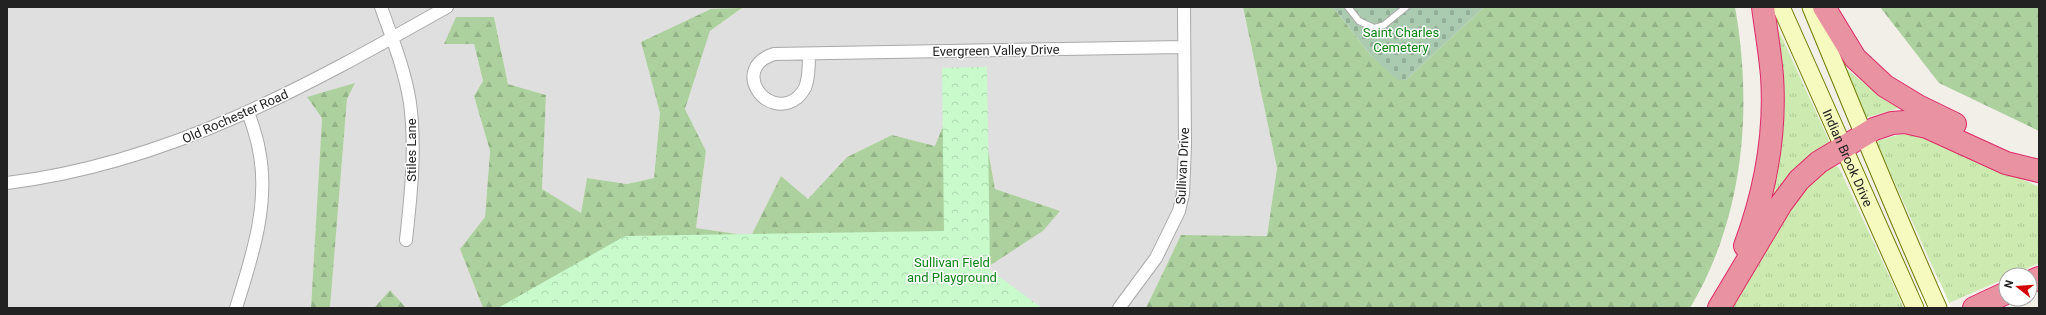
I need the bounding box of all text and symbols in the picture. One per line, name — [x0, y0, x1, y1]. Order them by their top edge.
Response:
park label: Saint Charles Cemetery — [1363, 25, 1440, 55]
street label: Evergreen Valley Drive — [932, 42, 1060, 59]
street label: Old Rochester Road — [180, 86, 290, 147]
street label: Indian Brook Drive — [1819, 107, 1876, 209]
street label: Stiles Lane — [404, 118, 419, 182]
street label: Sullivan Drive — [1173, 127, 1192, 205]
park label: Sullivan Field and Playground — [907, 255, 997, 285]
north arrow — [1998, 267, 2038, 307]
text: N — [2002, 278, 2016, 290]

